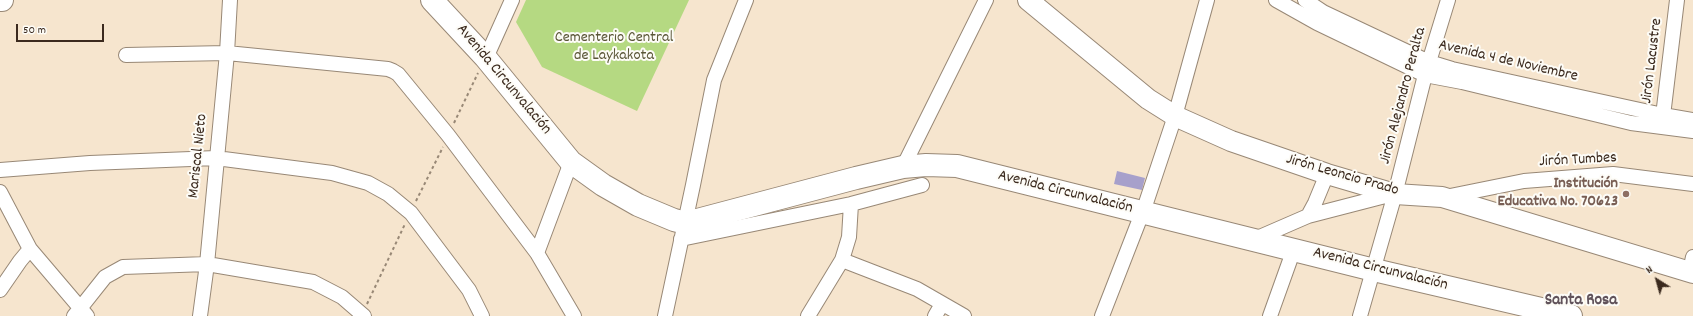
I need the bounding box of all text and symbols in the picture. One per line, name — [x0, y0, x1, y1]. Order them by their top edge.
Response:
scale bar — [18, 16, 106, 42]
street label: Jirón Lacustre — [1638, 17, 1668, 105]
street label: Avenida Circunvalación — [451, 21, 555, 139]
text: 50 m — [23, 22, 46, 39]
street label: Jirón Alejandro Peralta — [1377, 26, 1431, 166]
park label: Cementerio Central de Laykakota — [555, 29, 673, 67]
street label: Avenida 4 de Noviembre — [1436, 37, 1580, 87]
street label: Mariscal Nieto — [185, 113, 213, 199]
street label: Jirón Tumbes — [1539, 149, 1617, 173]
street label: Jirón Leoncio Prado — [1283, 151, 1401, 201]
street label: Avenida Circunvalación — [996, 167, 1134, 219]
place label: Institución Educativa No. 70623 — [1498, 175, 1618, 213]
marker: Institución Educativa No. 70623 — [1621, 189, 1631, 199]
street label: Avenida Circunvalación — [1311, 244, 1449, 296]
north arrow — [1637, 260, 1677, 300]
text: N — [1643, 262, 1657, 278]
district label: Santa Rosa — [1545, 292, 1617, 312]

